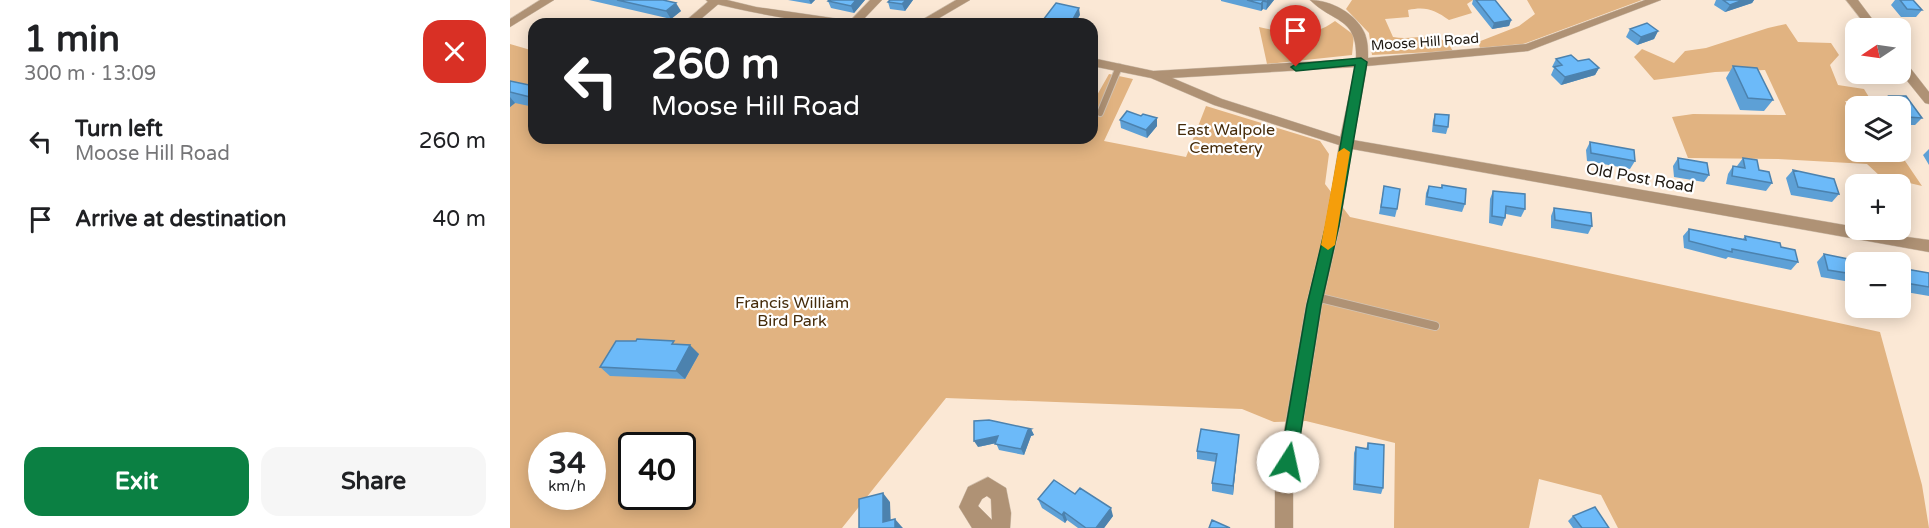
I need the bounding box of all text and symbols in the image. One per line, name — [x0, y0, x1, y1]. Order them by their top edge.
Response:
pin — [1270, 5, 1321, 67]
icon: arrive — [1279, 14, 1312, 47]
text: 1 min — [24, 18, 120, 61]
north arrow — [1845, 18, 1911, 84]
map controls — [1845, 18, 1911, 318]
button: close — [423, 20, 486, 83]
street label: Moose Hill Road — [1370, 30, 1480, 54]
text: 260 m — [651, 39, 780, 90]
icon: left — [552, 42, 630, 120]
text: 300 m · 13:09 — [24, 62, 156, 86]
text: Moose Hill Road — [651, 90, 860, 123]
button: layers — [1845, 96, 1911, 162]
text: Turn left — [75, 116, 163, 142]
park label: East Walpole Cemetery — [1177, 120, 1275, 158]
icon: left — [24, 125, 57, 158]
text: 260 m — [419, 128, 486, 154]
text: Moose Hill Road — [75, 142, 230, 166]
street label: Old Post Road — [1584, 159, 1696, 197]
button: + — [1845, 174, 1911, 240]
icon: arrive — [24, 203, 57, 236]
text: Arrive at destination — [75, 206, 286, 232]
text: 40 m — [432, 206, 486, 232]
button: − — [1845, 252, 1911, 318]
park label: Francis William Bird Park — [735, 293, 849, 331]
position arrow — [1256, 430, 1320, 494]
speed limit sign: 40 — [618, 432, 696, 510]
text: 34 — [548, 445, 586, 482]
button: Exit — [24, 447, 249, 516]
button: Share — [261, 447, 486, 516]
text: km/h — [548, 477, 586, 495]

